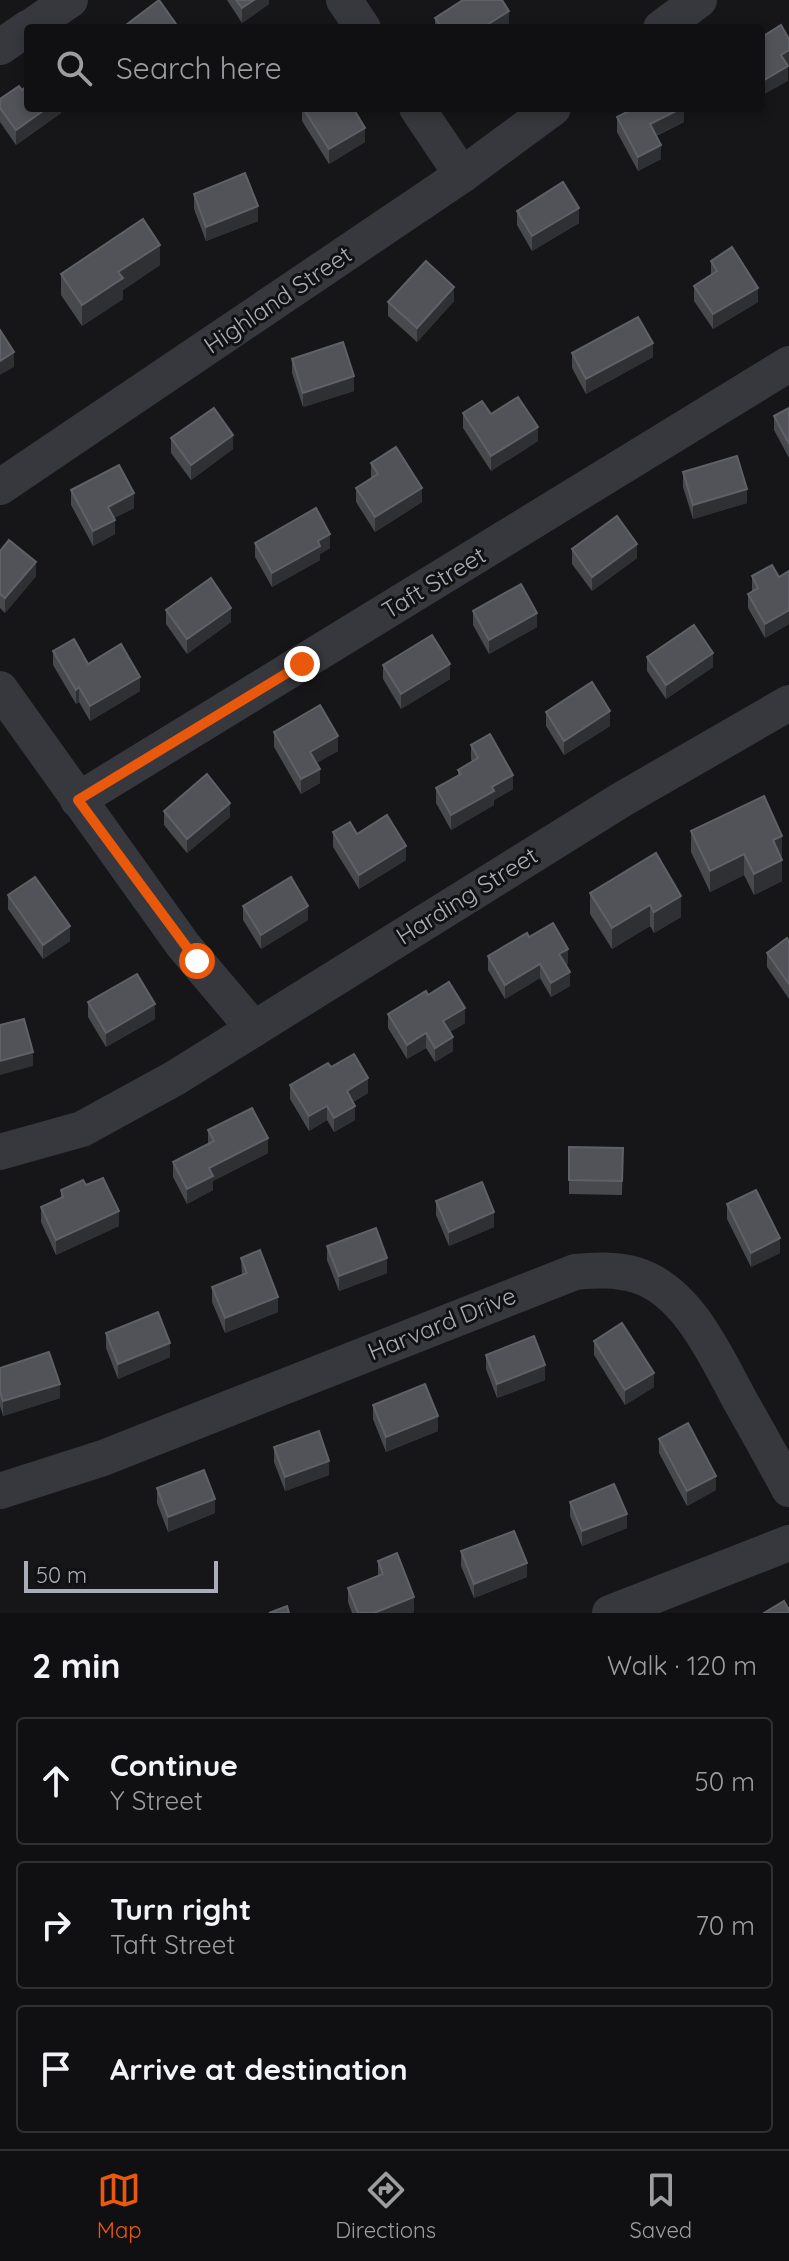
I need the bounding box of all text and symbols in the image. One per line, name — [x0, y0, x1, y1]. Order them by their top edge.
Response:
search box — [24, 24, 765, 112]
icon: search — [52, 46, 96, 90]
text: Search here — [116, 49, 282, 87]
street label: Highland Street — [198, 239, 357, 360]
street label: Taft Street — [376, 540, 491, 625]
route end — [284, 646, 320, 682]
street label: Harding Street — [390, 840, 543, 951]
route start — [179, 943, 215, 979]
street label: Harvard Drive — [363, 1280, 520, 1366]
scale bar — [24, 1557, 218, 1593]
text: 50 m — [36, 1561, 87, 1589]
text: 2 min — [32, 1644, 121, 1687]
text: Walk · 120 m — [607, 1649, 757, 1682]
text: Continue — [110, 1746, 238, 1784]
icon: ahead — [34, 1759, 78, 1803]
text: 50 m — [695, 1765, 755, 1798]
text: Y Street — [110, 1784, 203, 1817]
text: Turn right — [110, 1890, 251, 1928]
icon: right — [34, 1903, 78, 1947]
text: 70 m — [695, 1909, 755, 1942]
text: Taft Street — [110, 1928, 235, 1961]
icon: arrive — [34, 2047, 78, 2091]
text: Arrive at destination — [110, 2050, 408, 2088]
tab: Map — [97, 2168, 142, 2244]
tab: Directions — [335, 2168, 436, 2244]
tab: Saved — [629, 2168, 692, 2244]

